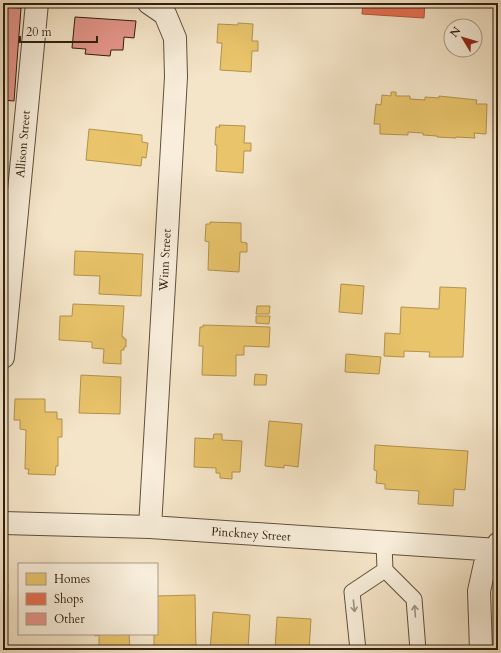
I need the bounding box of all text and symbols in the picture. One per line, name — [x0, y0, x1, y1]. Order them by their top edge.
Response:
scale bar — [20, 18, 97, 44]
north arrow — [443, 18, 483, 58]
text: N — [447, 23, 465, 41]
text: 20 m — [26, 24, 53, 40]
street label: Allison Street — [12, 110, 34, 178]
street label: Winn Street — [155, 228, 175, 293]
street label: Pinckney Street — [211, 523, 292, 545]
legend — [18, 563, 158, 635]
text: Homes — [54, 571, 90, 587]
text: Shops — [54, 591, 83, 607]
one-way arrow — [350, 599, 358, 612]
one-way arrow — [411, 605, 418, 618]
text: Other — [54, 611, 85, 627]

